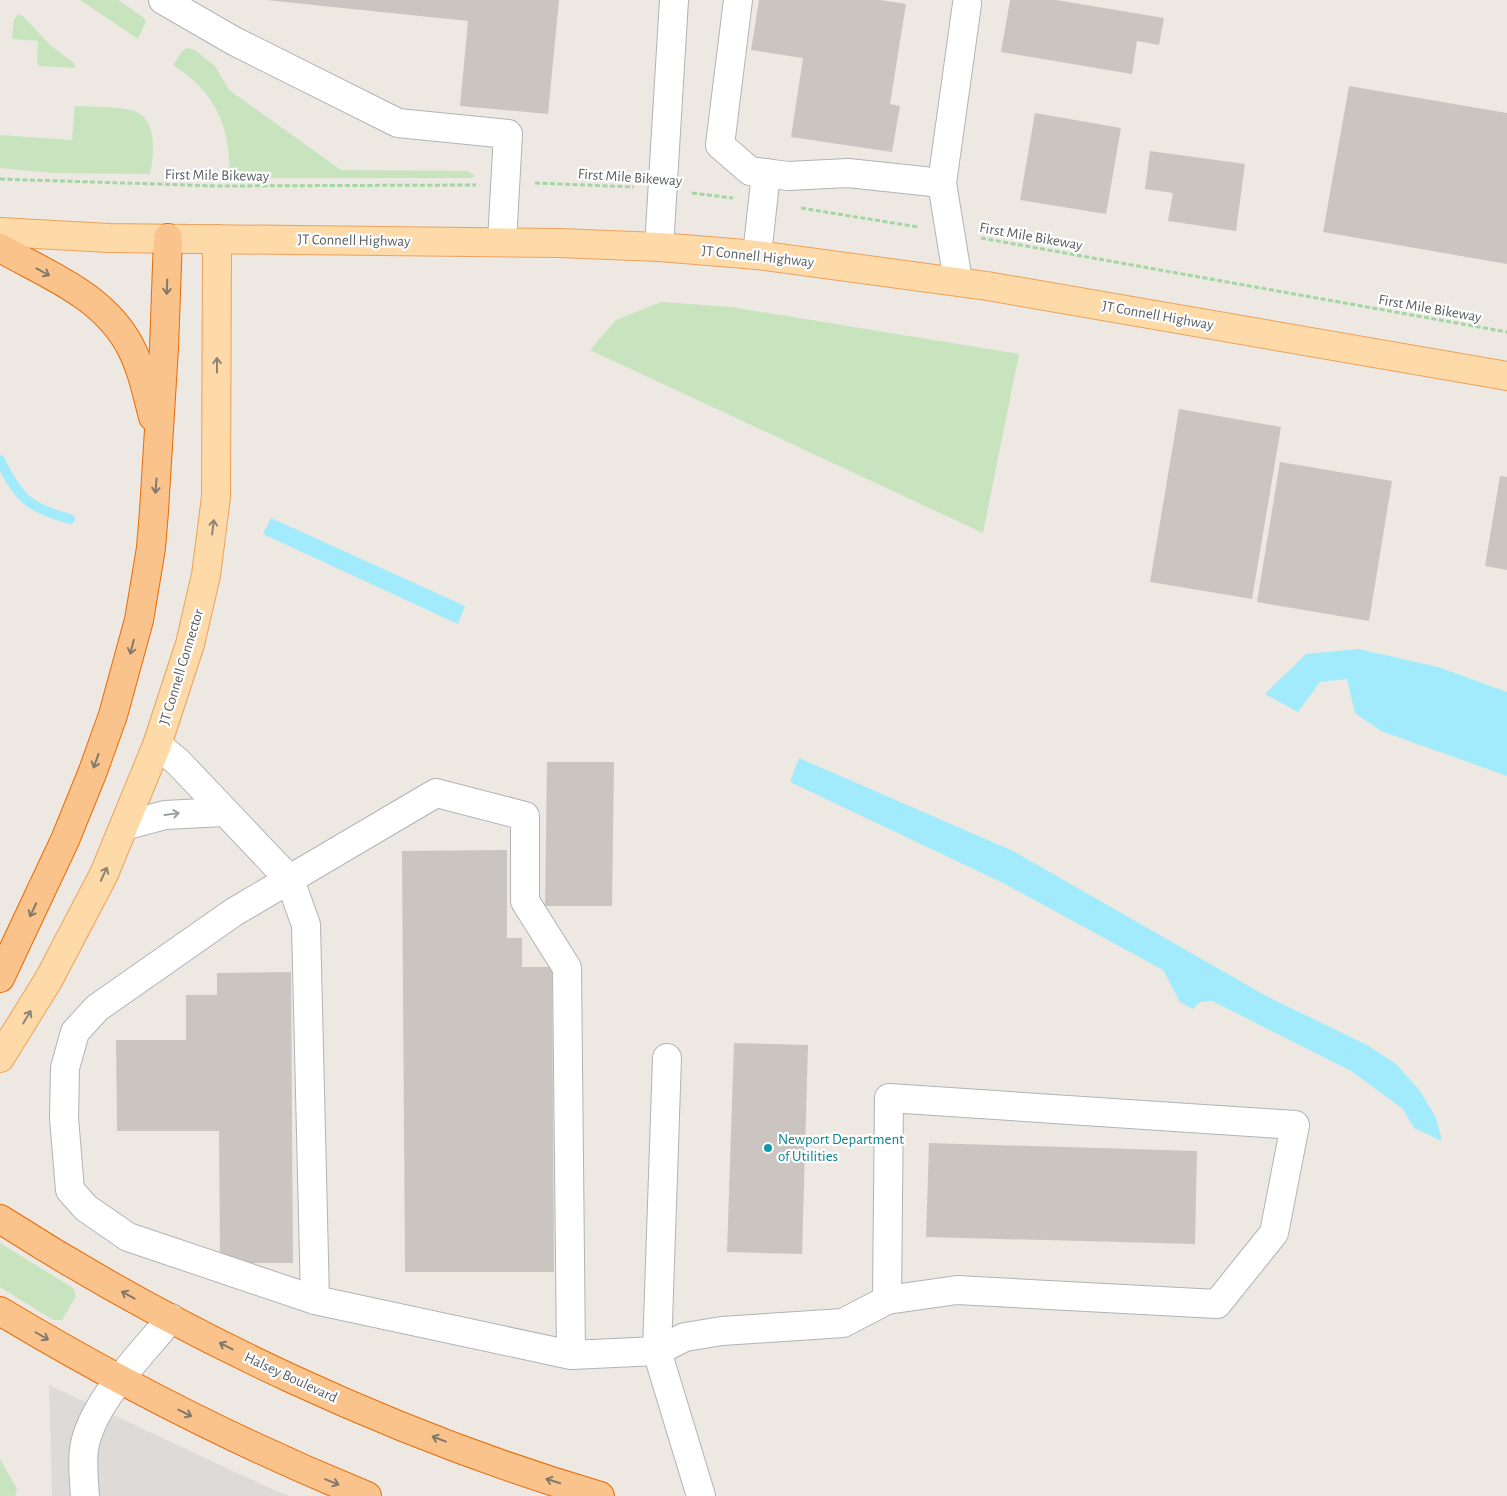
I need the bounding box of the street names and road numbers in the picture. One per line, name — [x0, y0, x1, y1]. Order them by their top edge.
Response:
street label: First Mile Bikeway — [577, 166, 683, 189]
street label: First Mile Bikeway — [165, 167, 270, 184]
street label: First Mile Bikeway — [978, 220, 1084, 253]
street label: JT Connell Highway — [297, 232, 411, 249]
street label: JT Connell Highway — [701, 243, 815, 270]
street label: First Mile Bikeway — [1377, 292, 1483, 325]
street label: JT Connell Highway — [1101, 298, 1215, 333]
street label: JT Connell Connector — [157, 607, 206, 727]
street label: Halsey Boulevard — [242, 1349, 340, 1406]

